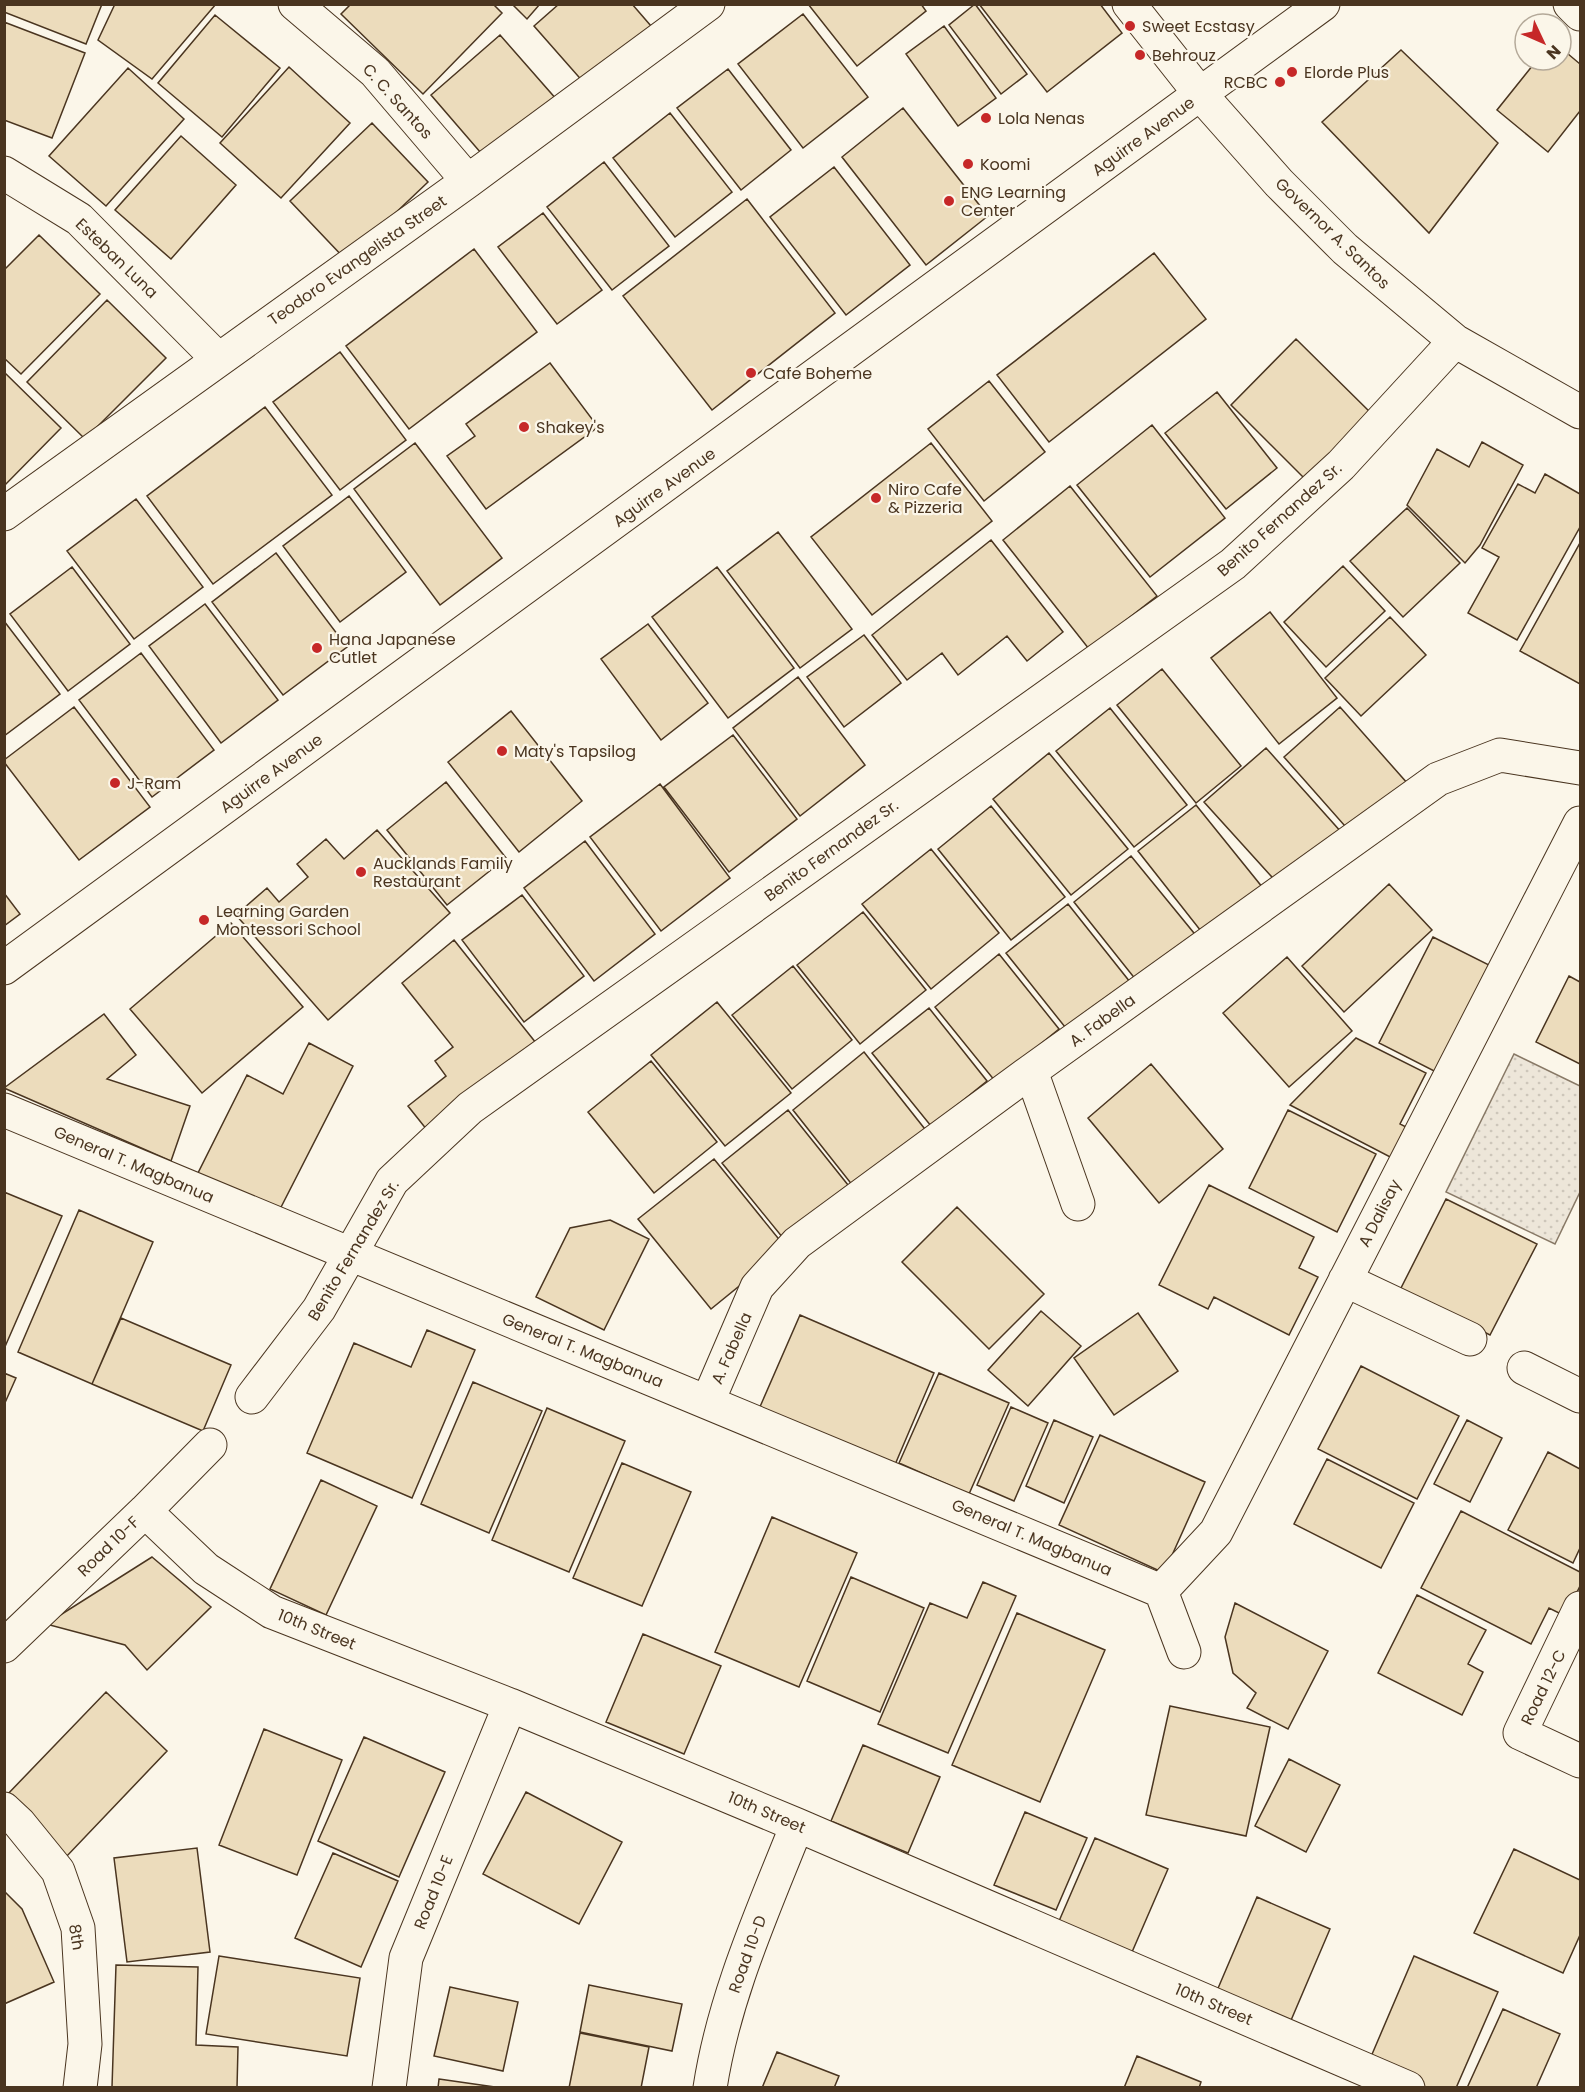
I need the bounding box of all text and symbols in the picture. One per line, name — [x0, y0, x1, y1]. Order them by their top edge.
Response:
north arrow — [1513, 12, 1573, 72]
place label: Sweet Ecstasy — [1142, 15, 1255, 38]
marker: Sweet Ecstasy — [1123, 19, 1137, 33]
text: N — [1541, 40, 1566, 64]
place label: Behrouz — [1152, 44, 1216, 67]
marker: Behrouz — [1133, 48, 1147, 62]
street label: C. C. Santos — [357, 58, 438, 144]
place label: Elorde Plus — [1304, 61, 1389, 84]
marker: Elorde Plus — [1285, 65, 1299, 79]
place label: RCBC — [1224, 71, 1268, 94]
marker: RCBC — [1273, 75, 1287, 89]
street label: Aguirre Avenue — [1087, 91, 1199, 182]
place label: Lola Nenas — [998, 107, 1085, 130]
marker: Lola Nenas — [979, 111, 993, 125]
place label: Koomi — [980, 153, 1030, 176]
marker: Koomi — [961, 157, 975, 171]
street label: Governor A. Santos — [1270, 172, 1395, 294]
place label: ENG Learning Center — [961, 181, 1066, 222]
street label: Teodoro Evangelista Street — [263, 190, 451, 331]
marker: ENG Learning Center — [942, 194, 956, 208]
street label: Esteban Luna — [70, 213, 163, 304]
place label: Cafe Boheme — [763, 362, 872, 385]
marker: Cafe Boheme — [744, 366, 758, 380]
place label: Shakey's — [536, 416, 605, 439]
marker: Shakey's — [517, 420, 531, 434]
street label: Aguirre Avenue — [608, 442, 720, 533]
street label: Benito Fernandez Sr. — [1212, 457, 1347, 582]
place label: Niro Cafe & Pizzeria — [888, 478, 963, 519]
marker: Niro Cafe & Pizzeria — [869, 491, 883, 505]
place label: Hana Japanese Cutlet — [329, 628, 456, 669]
marker: Hana Japanese Cutlet — [310, 641, 324, 655]
street label: Aguirre Avenue — [215, 728, 327, 819]
place label: Maty's Tapsilog — [514, 740, 636, 763]
marker: Maty's Tapsilog — [495, 744, 509, 758]
place label: J-Ram — [127, 772, 181, 795]
marker: J-Ram — [108, 776, 122, 790]
street label: Benito Fernandez Sr. — [760, 794, 903, 907]
place label: Aucklands Family Restaurant — [373, 852, 513, 893]
marker: Aucklands Family Restaurant — [354, 865, 368, 879]
place label: Learning Garden Montessori School — [216, 900, 361, 941]
marker: Learning Garden Montessori School — [197, 913, 211, 927]
street label: A. Fabella — [1064, 989, 1140, 1052]
street label: General T. Magbanua — [50, 1120, 218, 1209]
street label: A Dalisay — [1353, 1175, 1406, 1251]
street label: Benito Fernandez Sr. — [302, 1176, 405, 1325]
street label: General T. Magbanua — [499, 1308, 667, 1393]
street label: A. Fabella — [705, 1308, 758, 1388]
street label: General T. Magbanua — [948, 1493, 1116, 1582]
street label: Road 10-F — [72, 1511, 144, 1582]
street label: 10th Street — [274, 1603, 359, 1656]
street label: Road 12-C — [1515, 1646, 1572, 1729]
street label: 10th Street — [724, 1786, 809, 1839]
street label: Road 10-E — [408, 1852, 459, 1933]
street label: Road 10-D — [723, 1912, 772, 1996]
street label: 8th — [63, 1922, 90, 1952]
street label: 10th Street — [1171, 1978, 1256, 2031]

